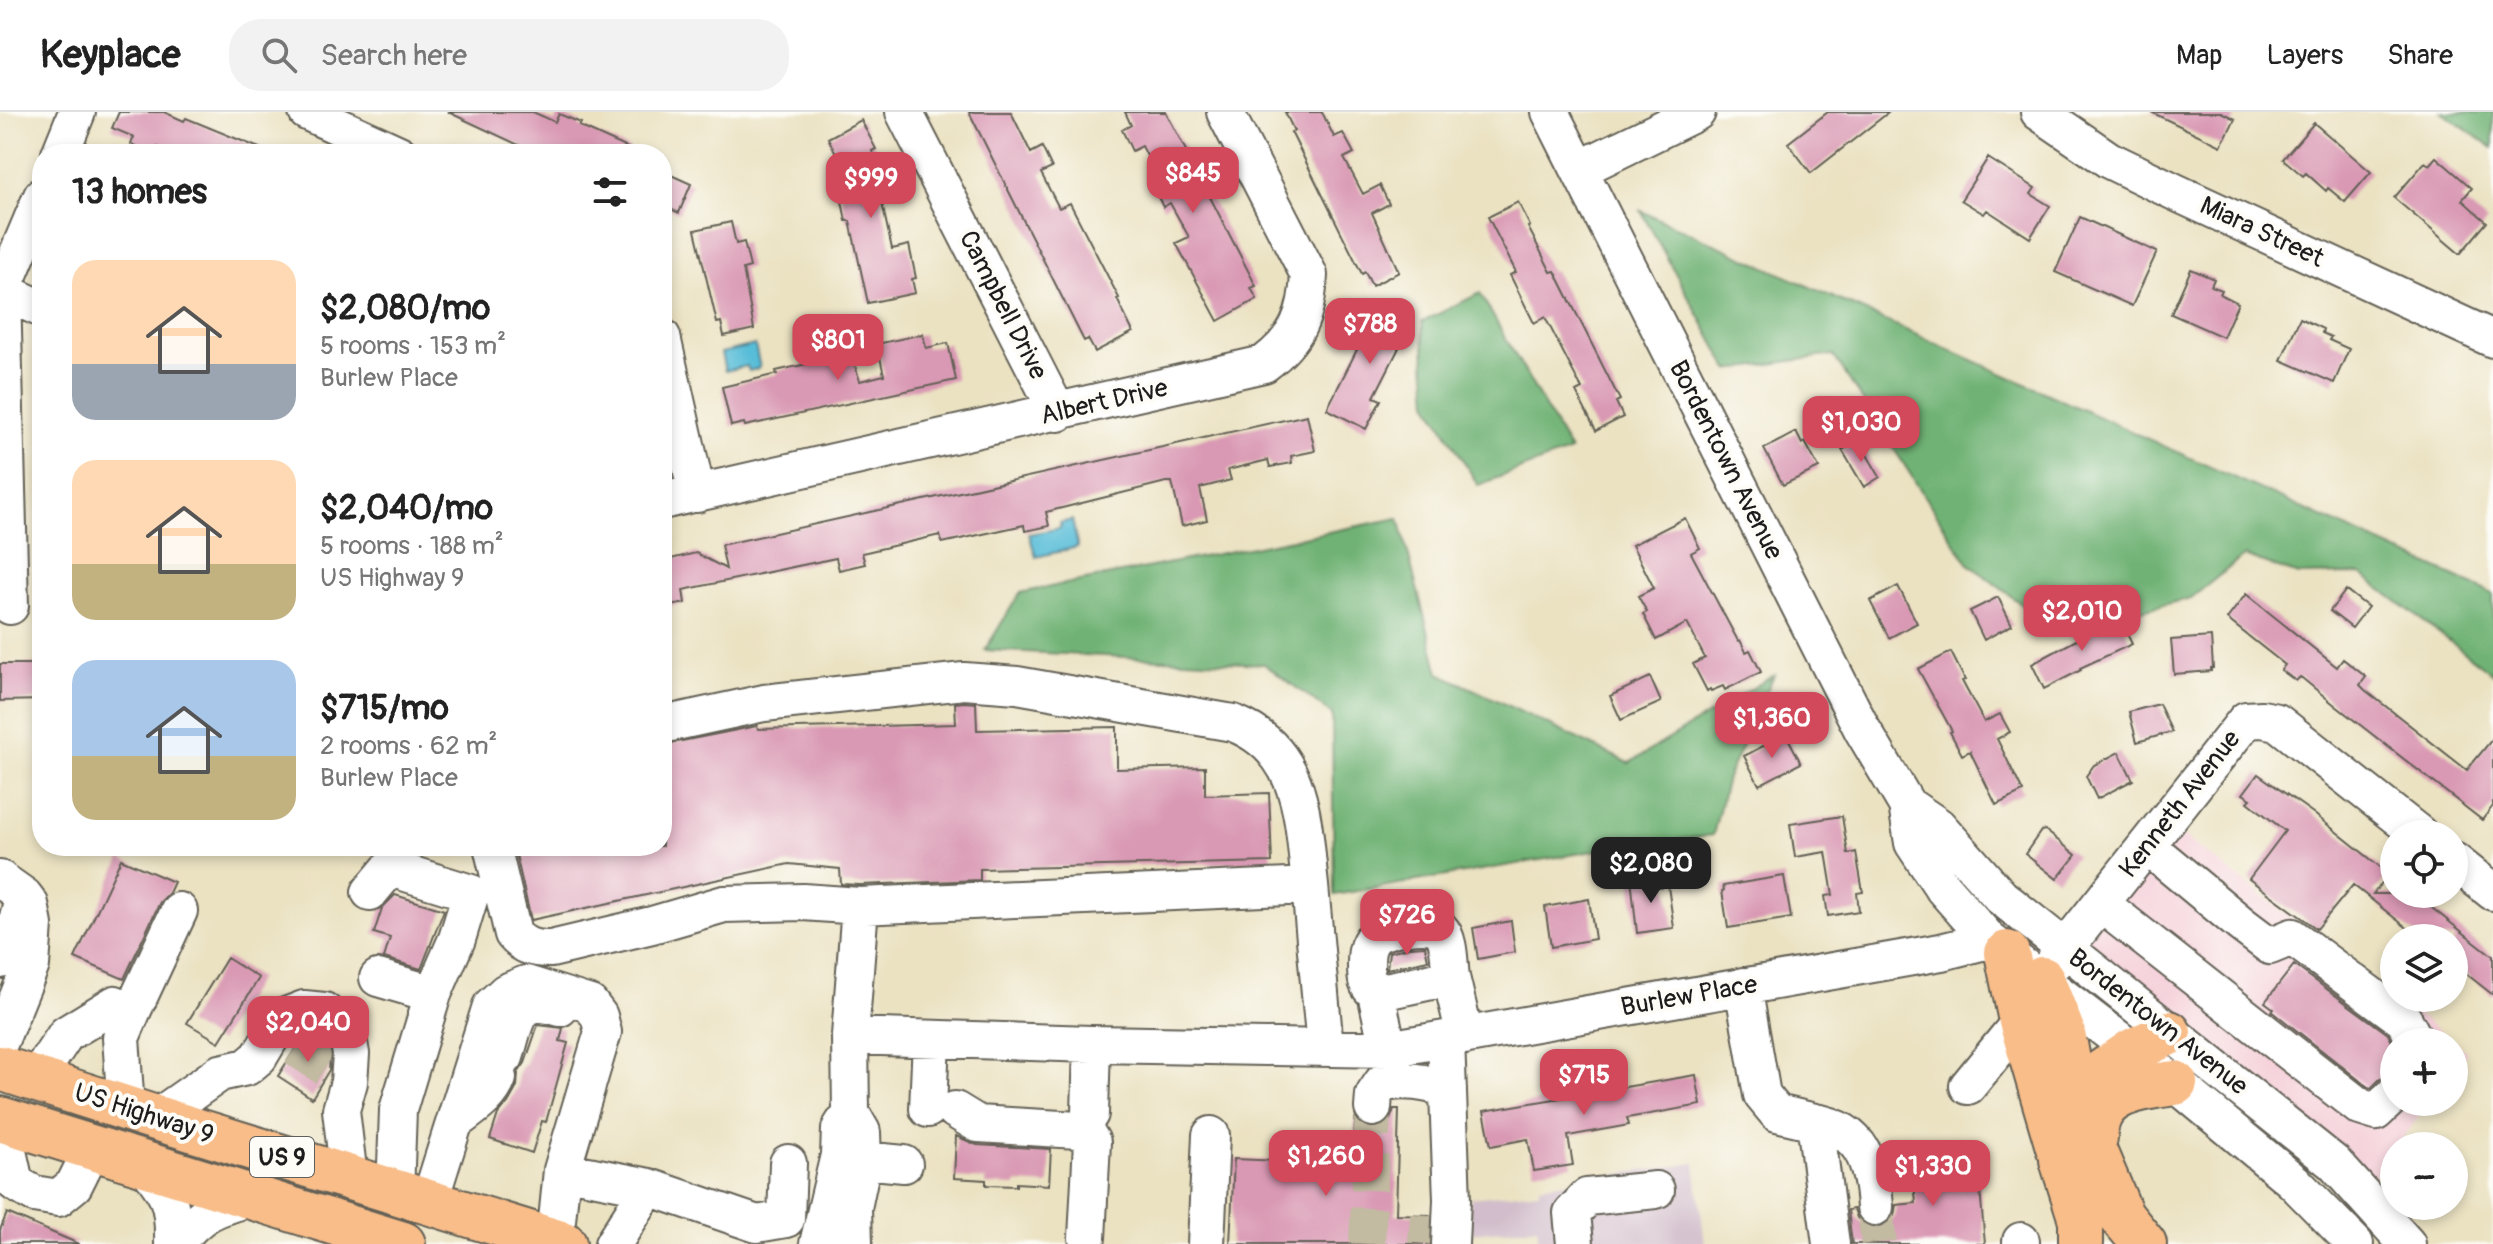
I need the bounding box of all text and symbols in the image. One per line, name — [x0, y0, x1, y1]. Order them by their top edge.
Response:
search box — [229, 19, 789, 91]
text: Keyplace — [40, 31, 181, 79]
icon: search — [257, 33, 301, 77]
text: Search here — [321, 37, 467, 74]
text: Map — [2176, 38, 2222, 73]
text: Layers — [2266, 38, 2343, 73]
text: Share — [2387, 38, 2453, 73]
pin: $845 — [1146, 147, 1240, 215]
pin: $999 — [824, 152, 918, 220]
text: $845 — [1165, 157, 1221, 189]
text: $999 — [844, 162, 898, 194]
icon: filters — [588, 170, 632, 214]
text: 13 homes — [72, 171, 207, 214]
street label: Miara Street — [2195, 189, 2329, 275]
street label: Campbell Drive — [952, 225, 1054, 385]
text: $2,080/mo — [320, 287, 490, 330]
icon: home — [136, 292, 232, 388]
pin: $788 — [1323, 298, 1417, 366]
text: $788 — [1343, 308, 1397, 340]
pin: $801 — [791, 314, 885, 382]
text: $801 — [810, 324, 866, 356]
text: 5 rooms · 153 m² — [320, 330, 506, 362]
street label: Bordentown Avenue — [1662, 355, 1790, 565]
text: Burlew Place — [320, 362, 458, 394]
street label: Albert Drive — [1037, 372, 1171, 432]
pin: $1,030 — [1796, 396, 1926, 464]
text: $1,030 — [1821, 406, 1901, 438]
text: $2,040/mo — [320, 487, 493, 530]
icon: home — [136, 492, 232, 588]
text: 5 rooms · 188 m² — [320, 530, 504, 562]
text: US Highway 9 — [320, 562, 464, 594]
pin: $2,010 — [2017, 585, 2147, 653]
text: $2,010 — [2042, 595, 2122, 627]
text: $715/mo — [320, 687, 449, 730]
icon: home — [136, 692, 232, 788]
pin: $1,360 — [1707, 692, 1837, 760]
text: $1,360 — [1733, 702, 1811, 734]
street label: Kenneth Avenue — [2112, 724, 2248, 884]
text: 2 rooms · 62 m² — [320, 730, 497, 762]
text: Burlew Place — [320, 762, 458, 794]
map controls — [2380, 820, 2468, 1220]
button: locate — [2380, 820, 2468, 908]
pin: $2,080 — [1586, 837, 1716, 905]
text: $2,080 — [1609, 847, 1693, 879]
pin: $726 — [1360, 889, 1454, 957]
text: $726 — [1378, 899, 1436, 931]
button: layers — [2380, 924, 2468, 1012]
street label: Bordentown Avenue — [2062, 942, 2254, 1102]
street label: Burlew Place — [1618, 968, 1760, 1024]
pin: $2,040 — [243, 996, 373, 1064]
text: $2,040 — [265, 1006, 351, 1038]
button: + — [2380, 1028, 2468, 1116]
pin: $715 — [1537, 1049, 1631, 1117]
text: $715 — [1558, 1059, 1610, 1091]
street label: US Highway 9 — [70, 1076, 218, 1152]
pin: $1,260 — [1261, 1130, 1391, 1198]
button: − — [2380, 1132, 2468, 1220]
road number: US 9 — [250, 1137, 314, 1177]
text: $1,260 — [1287, 1140, 1365, 1172]
pin: $1,330 — [1868, 1140, 1998, 1208]
text: $1,330 — [1894, 1150, 1972, 1182]

